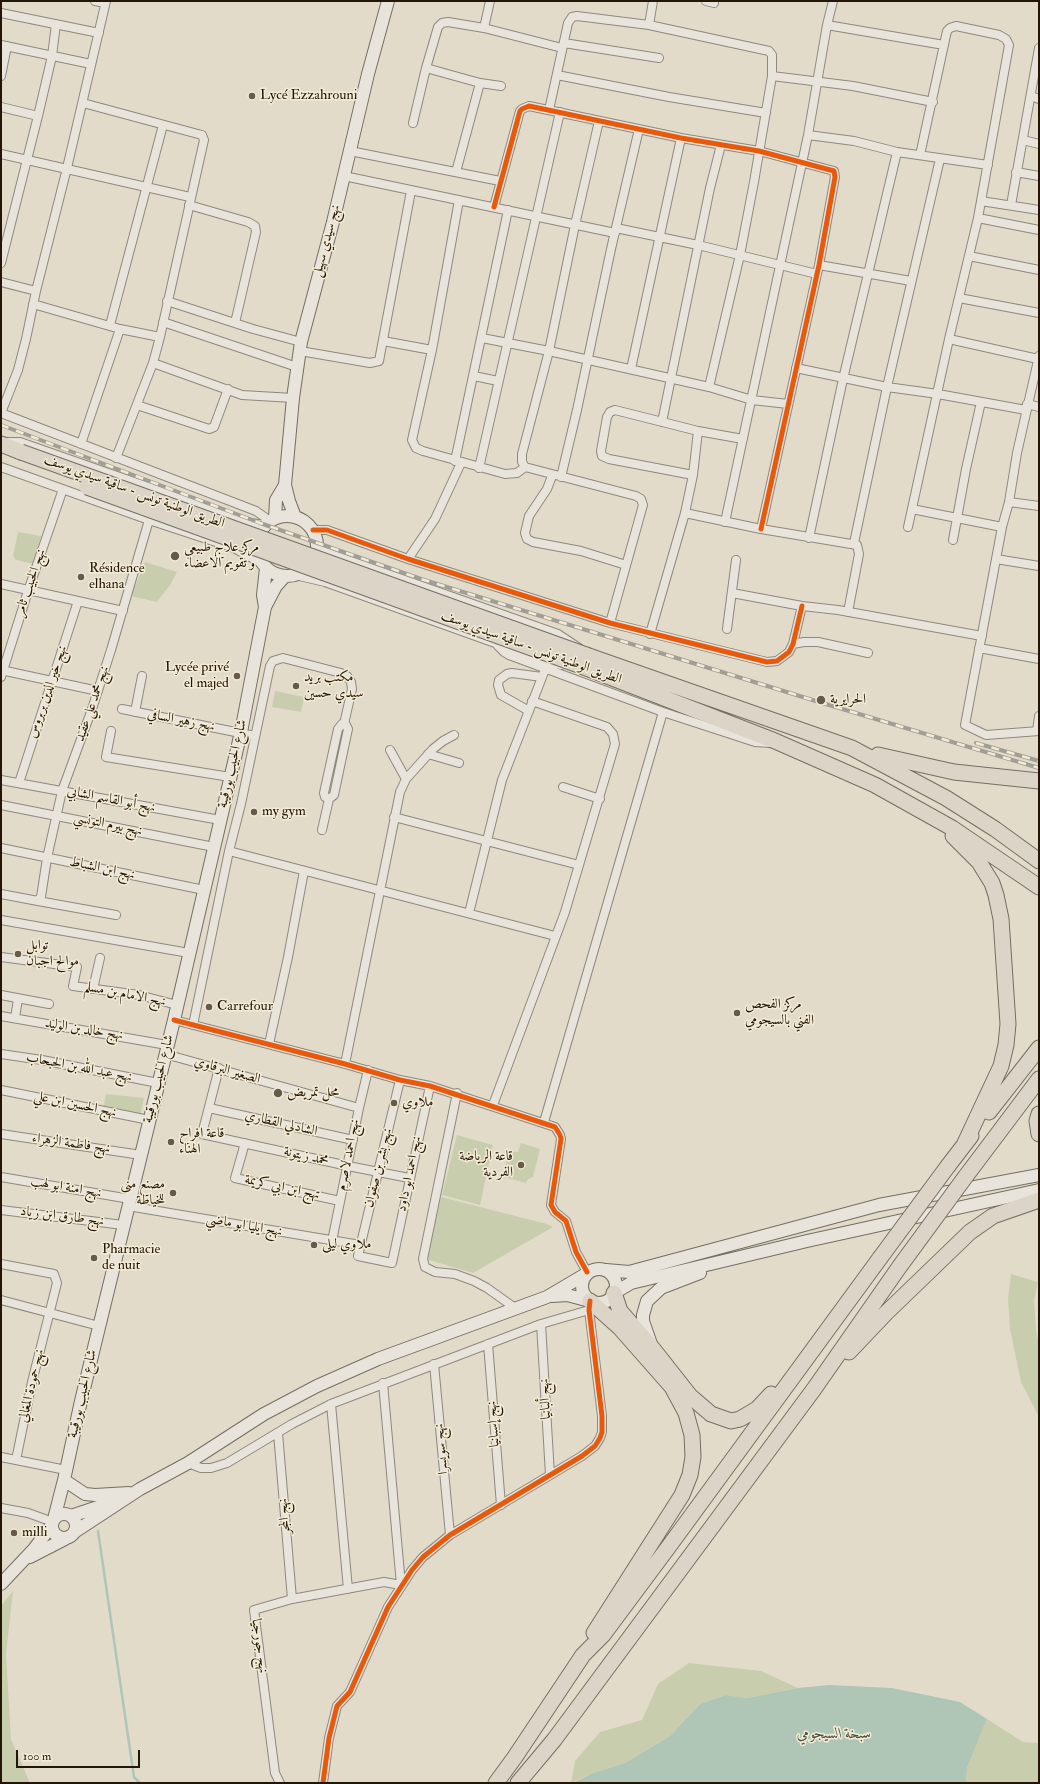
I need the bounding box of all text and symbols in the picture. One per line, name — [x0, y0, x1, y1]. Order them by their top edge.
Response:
place label: Lycé Ezzahrouni — [260, 88, 357, 104]
marker: Lycé Ezzahrouni — [247, 91, 257, 101]
street label: نهج سيدي سهيل — [309, 203, 345, 279]
street label: الطريق الوطنية تونس - ساقية سيدي يوسف — [41, 451, 227, 533]
place label: مركز علاج طبيعي و تقويم الاعضاء — [184, 540, 259, 572]
street label: نهج الحبيب ثامر — [12, 547, 50, 619]
marker: مركز علاج طبيعي و تقويم الاعضاء — [169, 550, 181, 562]
place label: Résidence elhana — [89, 561, 145, 594]
marker: Résidence elhana — [76, 572, 86, 582]
street label: الطريق الوطنية تونس - ساقية سيدي يوسف — [438, 607, 624, 689]
street label: نهج خير الدين بربروس — [24, 643, 72, 741]
place label: Lycée privé el majed — [165, 660, 229, 692]
street label: نهج محمد علي عقيد — [72, 664, 114, 744]
place label: مكتب بريد سيدي حسين — [304, 670, 363, 702]
marker: Lycée privé el majed — [232, 671, 242, 681]
marker: مكتب بريد سيدي حسين — [291, 681, 301, 691]
place label: الحرايرية — [830, 692, 866, 708]
marker: الحرايرية — [815, 694, 827, 706]
street label: نهج زهير السافي — [146, 706, 216, 736]
street label: شارع الحبيب بورقيبة — [215, 718, 251, 810]
street label: نهج أبو القاسم الشابي — [65, 783, 157, 817]
place label: my gym — [262, 804, 306, 820]
marker: my gym — [249, 807, 259, 817]
street label: نهج بيرم التونسي — [72, 810, 144, 840]
street label: نهج ابن الشباط — [68, 854, 136, 884]
place label: توابل موالح اجبان — [26, 938, 79, 970]
marker: توابل موالح اجبان — [13, 949, 23, 959]
street label: نهج الامام بن مسلم — [83, 979, 167, 1011]
place label: مركز الفحص الفني بالسيجومي — [745, 997, 814, 1030]
place label: Carrefour — [217, 999, 273, 1015]
marker: Carrefour — [204, 1002, 214, 1012]
marker: مركز الفحص الفني بالسيجومي — [732, 1008, 742, 1018]
street label: نهج خالد بن الوليد — [44, 1016, 124, 1044]
street label: شارع الحبيب بورقيبة — [140, 1033, 178, 1125]
street label: نهج عبد الله بن الحبحاب — [25, 1049, 133, 1087]
street label: الصغير البرقاوي — [192, 1054, 262, 1088]
place label: محل تمريض — [287, 1085, 339, 1101]
marker: محل تمريض — [272, 1087, 284, 1099]
street label: نهج الحسين ابن علي — [32, 1088, 118, 1122]
place label: ملاوي — [402, 1095, 433, 1111]
marker: ملاوي — [389, 1098, 399, 1108]
street label: الشادلي القطاري — [243, 1108, 319, 1140]
street label: نهج احمد لاصرم — [334, 1118, 364, 1192]
place label: قاعة افراح الهناء — [179, 1126, 224, 1158]
street label: نهج بشر بن صفوان — [361, 1126, 397, 1210]
street label: نهج فاطمة الزهراء — [31, 1130, 111, 1158]
street label: نهج احمد ابو داود — [394, 1135, 426, 1213]
marker: قاعة افراح الهناء — [166, 1137, 176, 1147]
street label: محمد زيتونة — [282, 1144, 330, 1170]
place label: قاعة الرياضة الفردية — [459, 1149, 513, 1182]
marker: قاعة الرياضة الفردية — [516, 1160, 526, 1170]
street label: تهج ابن ابي كريمة — [243, 1172, 321, 1204]
street label: نهج امنة ابو لهب — [29, 1173, 103, 1203]
place label: مصنع منى للخياطة — [121, 1177, 165, 1210]
marker: مصنع منى للخياطة — [168, 1188, 178, 1198]
street label: نهج طارق ابن زياد — [19, 1204, 105, 1230]
street label: نهج ايليا ابو ماضي — [205, 1211, 283, 1241]
place label: ملاوي ليلى — [322, 1237, 372, 1253]
marker: ملاوي ليلى — [309, 1240, 319, 1250]
place label: Pharmacie de nuit — [102, 1242, 160, 1274]
marker: Pharmacie de nuit — [89, 1253, 99, 1263]
street label: نهج حمودة المغالي — [15, 1347, 49, 1425]
street label: شارع الحبيب بورقيبة — [65, 1348, 101, 1440]
street label: نهج ألبانيا — [537, 1378, 555, 1420]
street label: نهج إسبانيا — [484, 1400, 504, 1448]
street label: نهج سويسرا — [431, 1423, 453, 1475]
street label: نهج المجر — [275, 1497, 295, 1535]
place label: milli — [22, 1525, 47, 1541]
marker: milli — [9, 1528, 19, 1538]
street label: نهج جورجيا — [247, 1618, 271, 1674]
water label: سبخة السيجومي — [797, 1726, 871, 1744]
scale bar — [18, 1742, 142, 1768]
text: 100 m — [23, 1749, 51, 1764]

